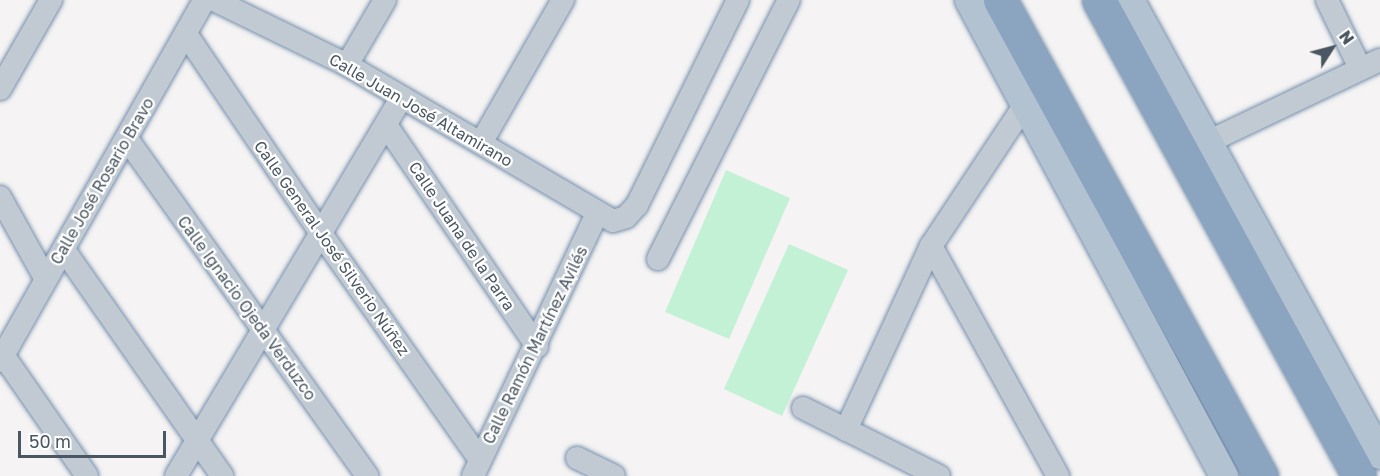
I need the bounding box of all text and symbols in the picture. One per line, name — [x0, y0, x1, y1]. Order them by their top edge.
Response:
north arrow — [1302, 18, 1362, 78]
text: N — [1335, 27, 1358, 48]
street label: Calle Juan José Altamirano — [326, 50, 516, 170]
street label: Calle José Rosario Bravo — [46, 94, 158, 268]
street label: Calle General José Silverio Núñez — [250, 137, 414, 359]
street label: Calle Juana de la Parra — [405, 158, 519, 314]
street label: Calle Ignacio Ojeda Verduzco — [174, 212, 320, 404]
street label: Calle Ramón Martínez Avilés — [479, 243, 591, 447]
scale bar — [21, 419, 170, 457]
text: 50 m — [29, 430, 71, 452]

